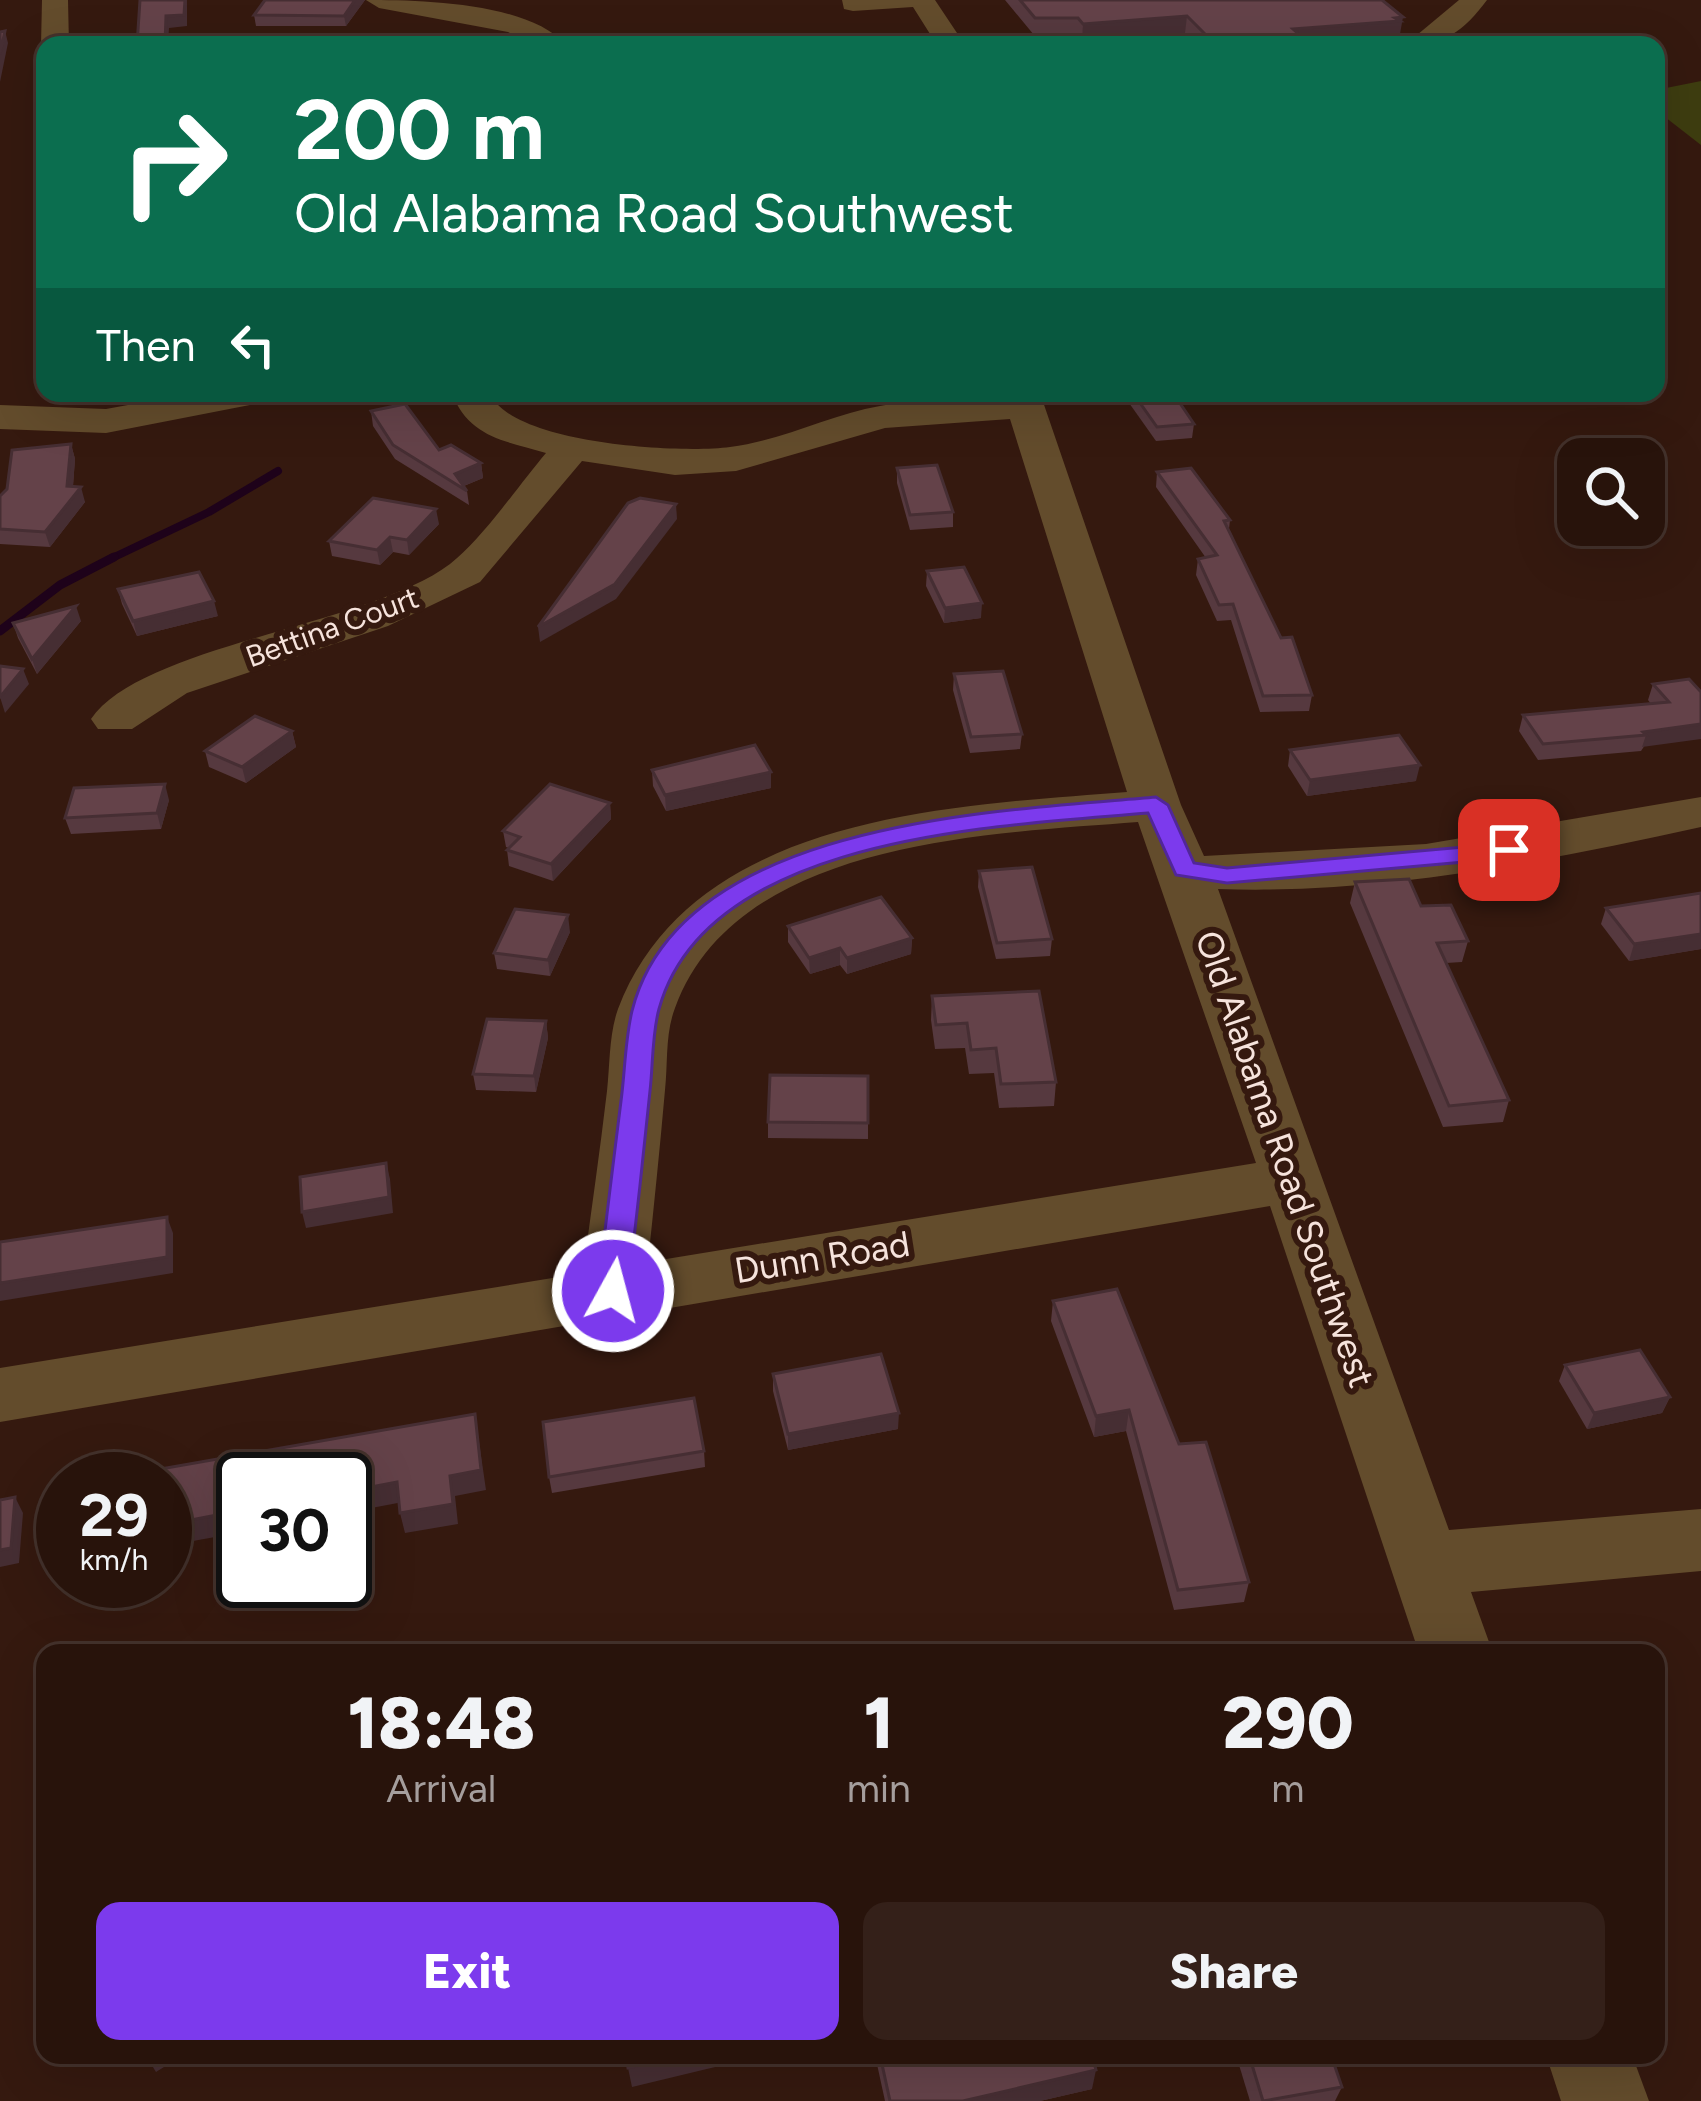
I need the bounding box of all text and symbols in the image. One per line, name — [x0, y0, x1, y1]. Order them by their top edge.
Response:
text: 200 m — [294, 79, 545, 180]
icon: right — [96, 84, 252, 240]
text: Old Alabama Road Southwest — [294, 181, 1014, 246]
icon: left — [220, 312, 286, 378]
text: Then — [96, 318, 196, 372]
map controls — [1557, 438, 1665, 546]
button: search — [1557, 438, 1665, 546]
street label: Bettina Court — [241, 579, 423, 675]
pin — [1458, 799, 1560, 901]
icon: arrive — [1476, 817, 1542, 883]
street label: Old Alabama Road Southwest — [1187, 925, 1383, 1393]
street label: Dunn Road — [731, 1222, 913, 1292]
position arrow — [550, 1228, 676, 1354]
speed limit sign: 30 — [216, 1452, 372, 1608]
text: 29 — [79, 1479, 149, 1551]
text: km/h — [80, 1541, 148, 1578]
text: 18:48 — [347, 1680, 535, 1766]
text: 1 — [863, 1680, 894, 1766]
text: 290 — [1222, 1680, 1354, 1766]
text: Arrival — [386, 1765, 496, 1812]
text: min — [847, 1765, 911, 1812]
text: m — [1271, 1765, 1304, 1812]
button: Exit — [96, 1902, 839, 2040]
button: Share — [863, 1902, 1605, 2040]

